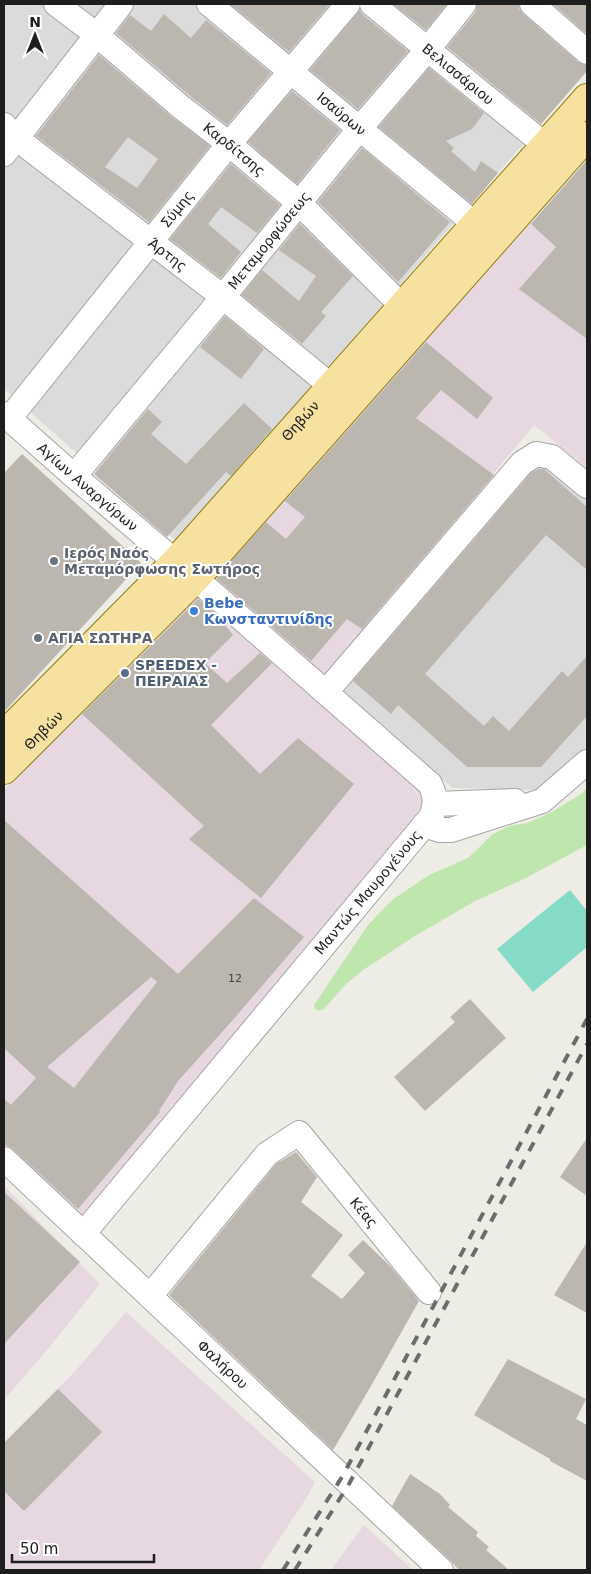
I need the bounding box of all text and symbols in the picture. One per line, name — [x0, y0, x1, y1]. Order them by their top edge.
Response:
north arrow — [10, 10, 60, 60]
text: N — [29, 14, 41, 30]
street label: Βελισσάριου — [419, 40, 497, 108]
street label: Ισαύρων — [314, 89, 369, 139]
street label: Καρδίτσης — [200, 119, 268, 179]
street label: Σύμης — [157, 187, 197, 231]
street label: Μεταμορφώσεως — [225, 188, 313, 292]
street label: Άρτης — [145, 235, 190, 274]
street label: Θηβών — [278, 397, 323, 444]
street label: Αγίων Αναργύρων — [34, 439, 141, 535]
place label: Ιερός Ναός Μεταμόρφωσης Σωτήρος — [64, 545, 260, 577]
marker: Ιερός Ναός Μεταμόρφωσης Σωτήρος — [48, 555, 60, 567]
place label: Bebe Κωνσταντινίδης — [204, 595, 333, 627]
marker: Bebe Κωνσταντινίδης — [188, 605, 200, 617]
place label: ΑΓΙΑ ΣΩΤΗΡΑ — [48, 630, 153, 646]
marker: ΑΓΙΑ ΣΩΤΗΡΑ — [32, 632, 44, 644]
place label: SPEEDEX - ΠΕΙΡΑΙΑΣ — [135, 657, 217, 689]
marker: SPEEDEX - ΠΕΙΡΑΙΑΣ — [119, 667, 131, 679]
street label: Θηβών — [21, 708, 66, 753]
street label: Μαντώς Μαυρογένους — [311, 827, 425, 957]
house number: 12 — [228, 972, 242, 985]
street label: Κέας — [347, 1194, 381, 1231]
street label: Φαλήρου — [194, 1337, 251, 1392]
scale bar — [12, 1532, 155, 1564]
text: 50 m — [20, 1540, 58, 1558]

